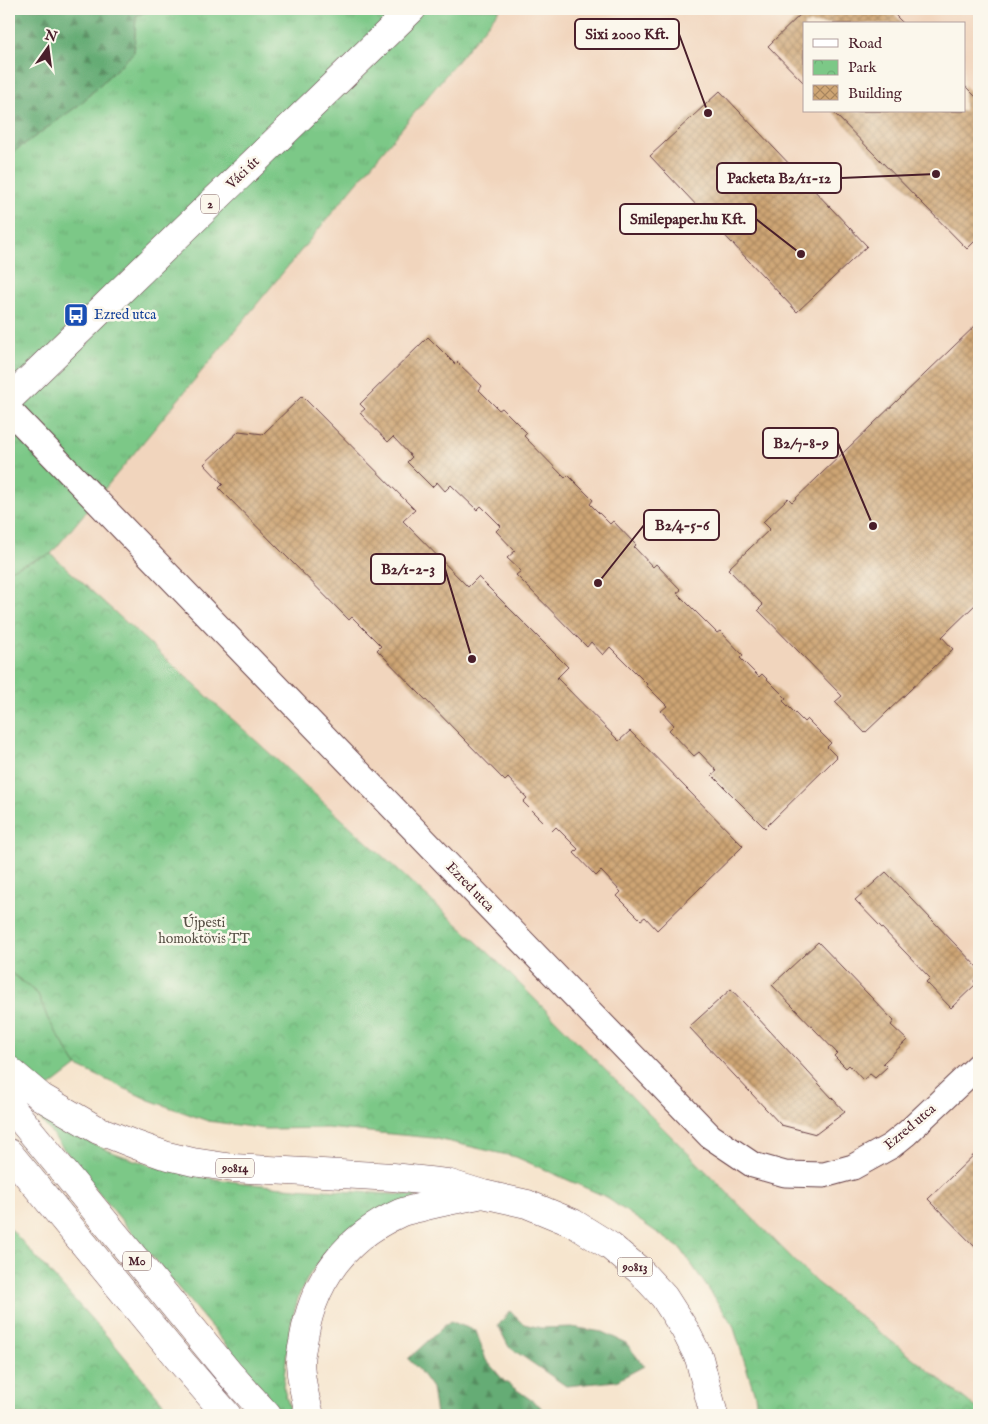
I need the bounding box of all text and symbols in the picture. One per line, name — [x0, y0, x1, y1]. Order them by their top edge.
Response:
callout: Sixi 2000 Kft. — [575, 19, 679, 49]
north arrow — [22, 22, 72, 72]
legend — [803, 22, 966, 112]
text: Sixi 2000 Kft. — [585, 25, 669, 44]
text: N — [42, 26, 59, 47]
text: Road — [848, 34, 883, 53]
text: Park — [848, 58, 878, 77]
text: Building — [848, 84, 903, 103]
street label: Váci út — [222, 153, 263, 194]
callout: Packeta B2/11-12 — [717, 163, 841, 193]
text: Packeta B2/11-12 — [727, 169, 831, 188]
road number: 2 — [201, 194, 219, 213]
callout: Smilepaper.hu Kft. — [620, 204, 756, 234]
text: Smilepaper.hu Kft. — [630, 210, 746, 229]
bus stop icon: Ezred utca — [63, 302, 89, 328]
place label: Ezred utca — [94, 306, 157, 324]
callout: B2/7-8-9 — [763, 428, 838, 458]
text: B2/7-8-9 — [773, 434, 829, 453]
callout: B2/4-5-6 — [644, 510, 719, 540]
text: B2/4-5-6 — [655, 516, 710, 535]
callout: B2/1-2-3 — [371, 554, 445, 584]
text: B2/1-2-3 — [381, 560, 435, 579]
street label: Ezred utca — [442, 858, 499, 916]
park label: Újpesti homoktövis TT — [158, 913, 251, 948]
street label: Ezred utca — [880, 1099, 940, 1154]
road number: 90814 — [216, 1158, 254, 1178]
road number: M0 — [123, 1252, 151, 1270]
road number: 90813 — [618, 1258, 652, 1276]

